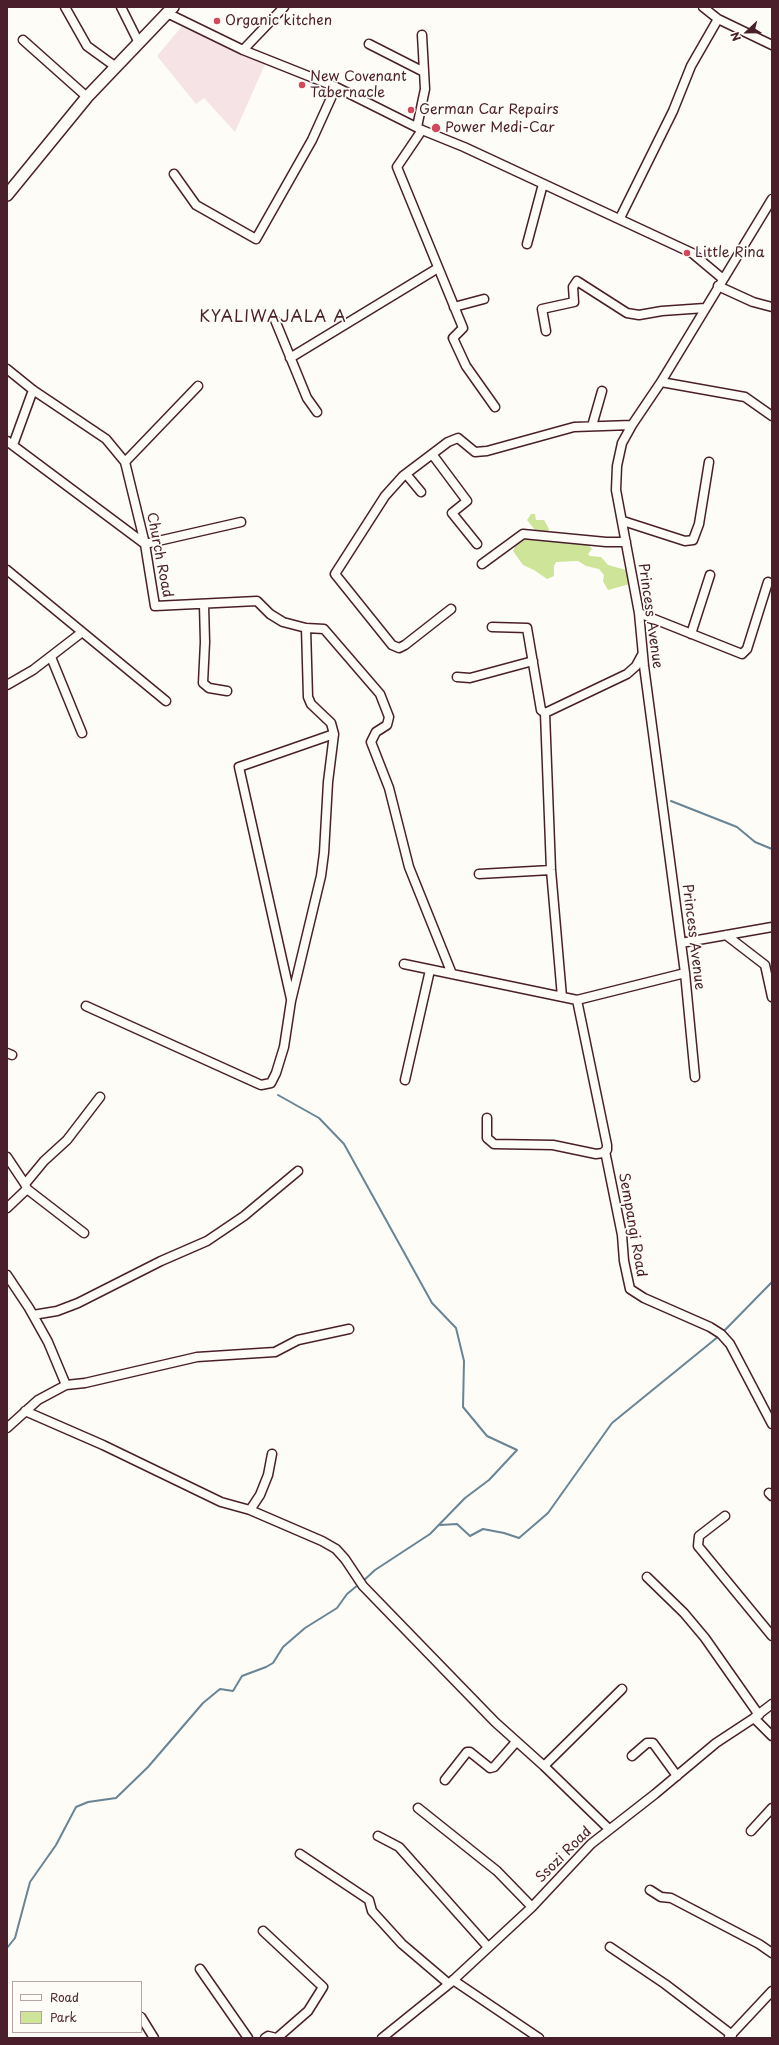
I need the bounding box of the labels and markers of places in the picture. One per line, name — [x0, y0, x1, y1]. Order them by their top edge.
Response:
place label: Organic kitchen — [225, 13, 332, 29]
marker: Organic kitchen — [212, 16, 222, 26]
place label: New Covenant Tabernacle — [310, 69, 407, 102]
marker: New Covenant Tabernacle — [297, 80, 307, 90]
place label: German Car Repairs — [419, 102, 559, 118]
marker: German Car Repairs — [406, 105, 416, 115]
place label: Power Medi-Car — [445, 120, 554, 136]
marker: Power Medi-Car — [430, 122, 442, 134]
place label: Little Rina — [695, 245, 765, 261]
marker: Little Rina — [682, 248, 692, 258]

